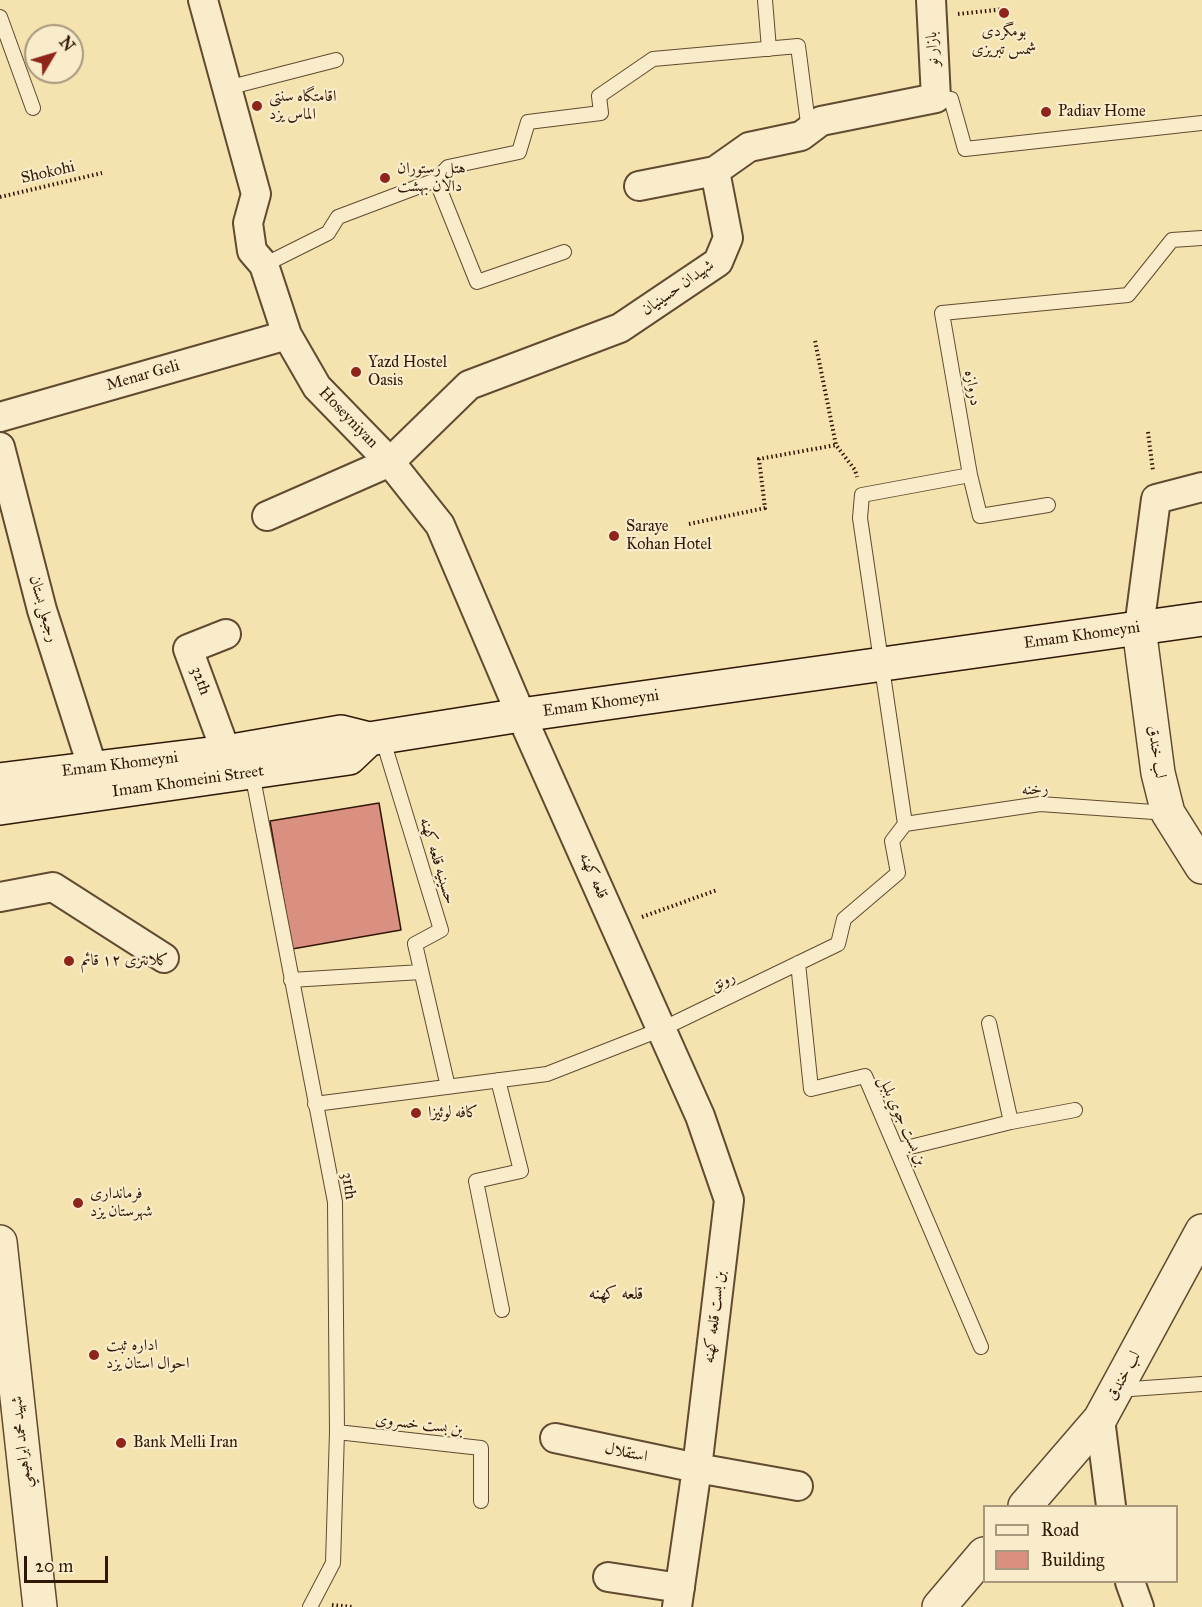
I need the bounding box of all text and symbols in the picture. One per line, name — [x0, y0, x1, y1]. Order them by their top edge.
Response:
marker: بومگردی شمس تبریزی — [997, 6, 1011, 20]
place label: بومگردی شمس تبریزی — [972, 22, 1036, 60]
north arrow — [24, 24, 84, 84]
street label: بازار نو — [922, 31, 944, 67]
text: N — [55, 33, 79, 55]
place label: اقامتگاه سنتی الماس یزد — [269, 87, 336, 125]
marker: اقامتگاه سنتی الماس یزد — [250, 99, 264, 113]
place label: Padiav Home — [1058, 102, 1146, 122]
marker: Padiav Home — [1039, 105, 1053, 119]
street label: Shokohi — [19, 157, 77, 189]
place label: هتل رستوران دالان بهشت — [397, 159, 466, 197]
marker: هتل رستوران دالان بهشت — [378, 171, 392, 185]
street label: شهیدان حسینیان — [638, 256, 718, 320]
place label: Yazd Hostel Oasis — [368, 353, 447, 391]
street label: Menar Geli — [104, 356, 182, 396]
marker: Yazd Hostel Oasis — [349, 365, 363, 379]
street label: دروازه — [959, 369, 985, 407]
street label: Hoseyniyan — [314, 383, 382, 453]
place label: Saraye Kohan Hotel — [626, 517, 711, 555]
marker: Saraye Kohan Hotel — [607, 529, 621, 543]
street label: رجبعلی بستان — [24, 573, 62, 645]
street label: Emam Khomeyni — [1023, 618, 1141, 654]
street label: 32th — [186, 664, 214, 698]
street label: Emam Khomeyni — [542, 686, 660, 722]
street label: لب خندق — [1142, 724, 1170, 780]
street label: Emam Khomeyni — [61, 748, 179, 782]
street label: Imam Khomeini Street — [111, 762, 265, 802]
street label: رخنه — [1021, 780, 1049, 800]
street label: حسينيه قلعه کهنه — [415, 815, 459, 907]
street label: قلعه کهنه — [574, 850, 612, 902]
place label: کلانتری ۱۲ قائم — [81, 951, 169, 971]
marker: کلانتری ۱۲ قائم — [62, 954, 76, 968]
street label: رونق — [707, 968, 739, 996]
street label: بن بست جوي بلبل — [874, 1073, 930, 1169]
place label: کافه لوئیزا — [428, 1103, 478, 1123]
marker: کافه لوئیزا — [409, 1106, 423, 1120]
street label: 31th — [336, 1171, 360, 1201]
place label: فرمانداری شهرستان یزد — [90, 1184, 152, 1222]
marker: فرمانداری شهرستان یزد — [71, 1196, 85, 1210]
street label: بن بست قلعه کهنه — [700, 1270, 730, 1364]
district label: قلعه کهنه — [589, 1284, 643, 1306]
place label: اداره ثبت احوال استان یزد — [106, 1336, 190, 1374]
marker: اداره ثبت احوال استان یزد — [87, 1348, 101, 1362]
street label: لب خندق — [1103, 1348, 1145, 1404]
street label: شهيد محمد ابراهيمي — [8, 1395, 36, 1489]
street label: بن بست خسروی — [374, 1410, 464, 1440]
place label: Bank Melli Iran — [133, 1433, 238, 1453]
marker: Bank Melli Iran — [114, 1436, 128, 1450]
street label: استقلال — [603, 1439, 649, 1467]
legend — [983, 1505, 1178, 1583]
text: Road — [1041, 1519, 1079, 1541]
scale bar — [27, 1544, 111, 1582]
text: Building — [1041, 1549, 1104, 1571]
text: 20 m — [35, 1555, 73, 1577]

